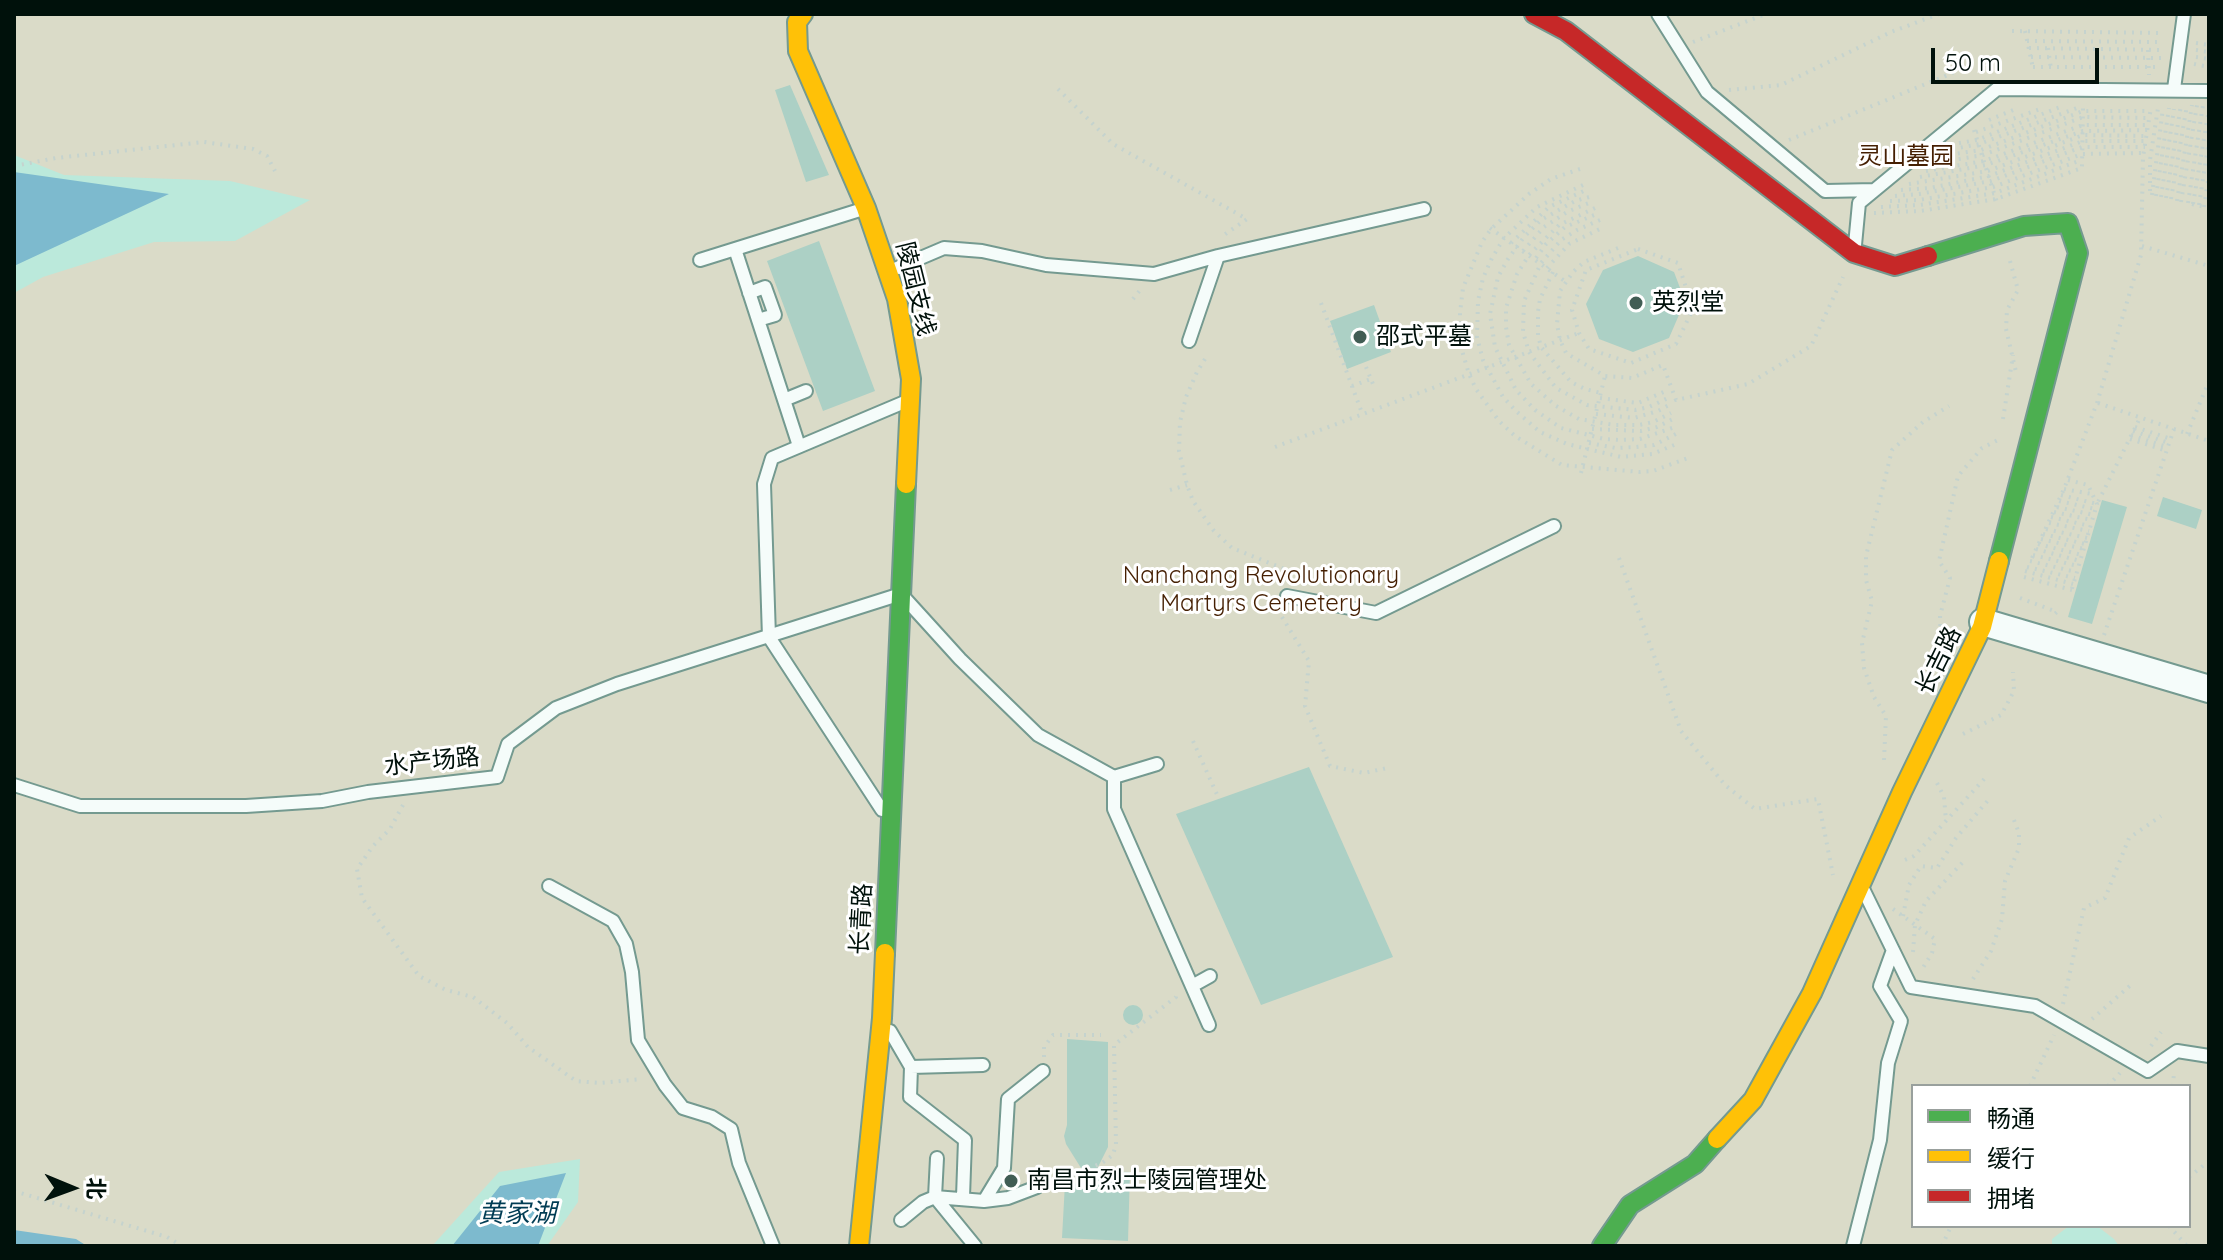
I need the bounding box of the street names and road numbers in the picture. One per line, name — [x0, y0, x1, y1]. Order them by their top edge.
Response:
street label: 陵园支线 — [889, 239, 941, 339]
street label: 长吉路 — [1910, 622, 1968, 700]
street label: 水产场路 — [383, 743, 481, 781]
street label: 长青路 — [846, 882, 878, 956]

